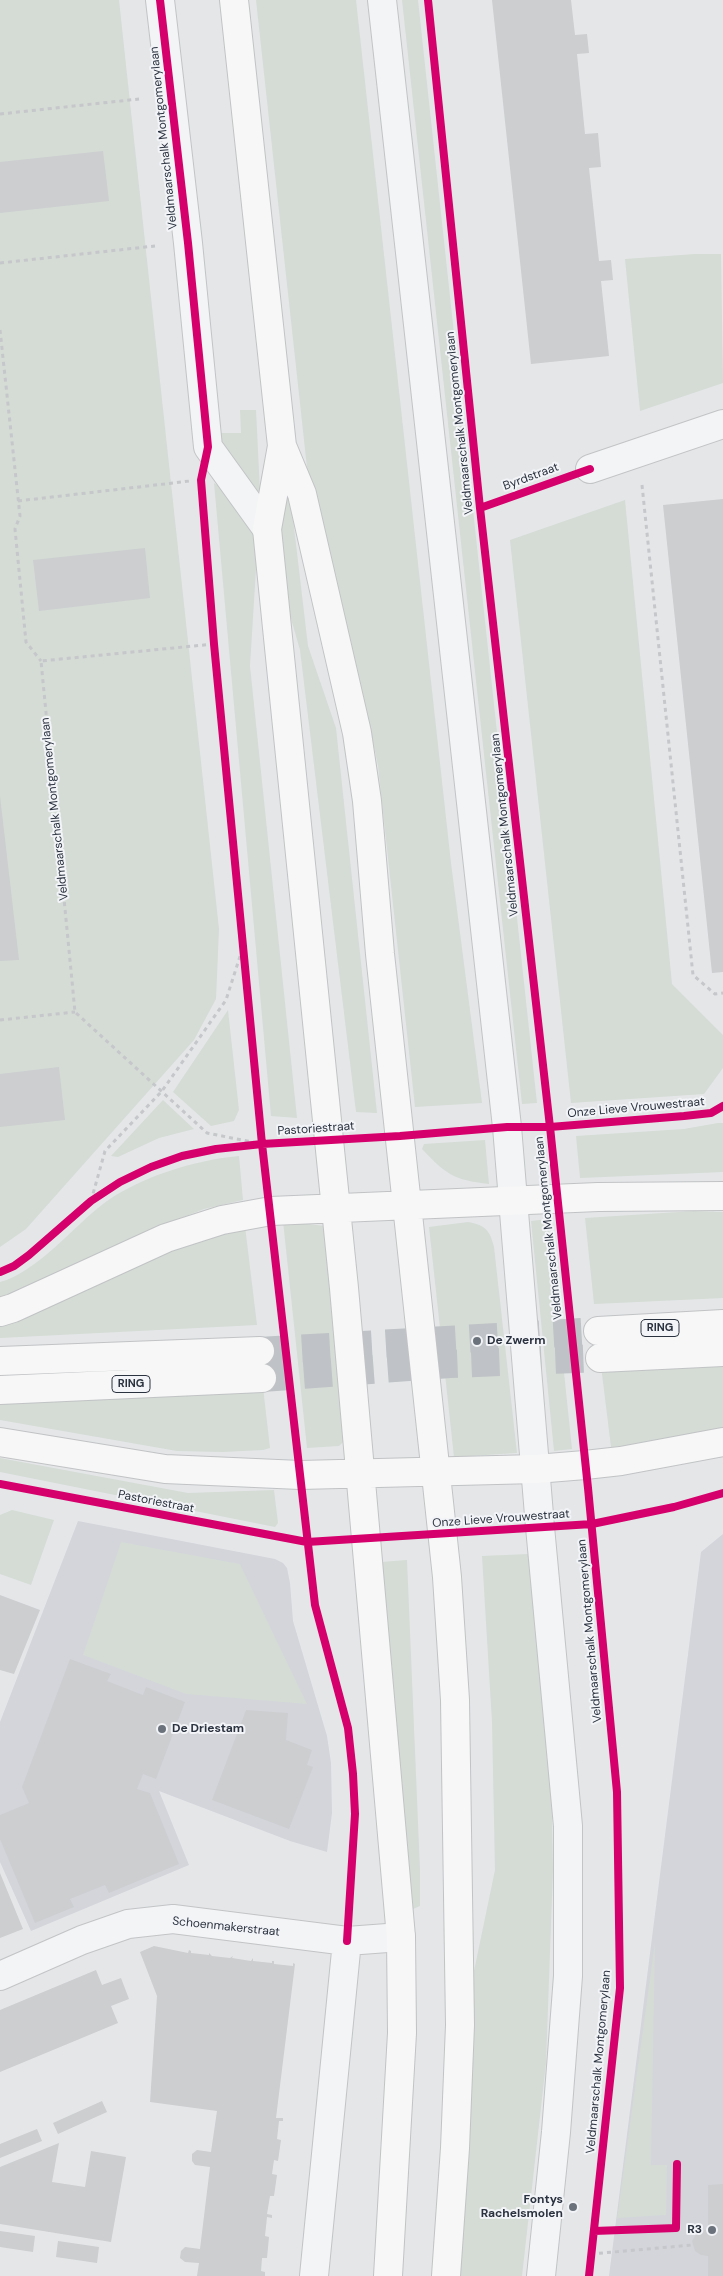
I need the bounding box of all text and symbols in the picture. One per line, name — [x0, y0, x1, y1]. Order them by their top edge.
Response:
street label: Veldmaarschalk Montgomerylaan — [147, 46, 181, 230]
street label: Veldmaarschalk Montgomerylaan — [443, 331, 477, 515]
street label: Byrdstraat — [501, 460, 561, 494]
street label: Veldmaarschalk Montgomerylaan — [38, 717, 72, 901]
street label: Veldmaarschalk Montgomerylaan — [488, 733, 522, 917]
street label: Onze Lieve Vrouwestraat — [567, 1095, 705, 1121]
street label: Pastoriestraat — [277, 1119, 355, 1139]
street label: Veldmaarschalk Montgomerylaan — [532, 1136, 566, 1320]
road number: RING — [641, 1320, 679, 1336]
place label: De Zwerm — [487, 1334, 546, 1348]
marker: De Zwerm — [471, 1335, 483, 1347]
road number: RING — [112, 1376, 150, 1392]
street label: Pastoriestraat — [117, 1488, 195, 1516]
street label: Onze Lieve Vrouwestraat — [432, 1507, 570, 1531]
street label: Veldmaarschalk Montgomerylaan — [575, 1539, 605, 1723]
place label: De Driestam — [172, 1722, 244, 1736]
marker: De Driestam — [156, 1723, 168, 1735]
street label: Schoenmakerstraat — [171, 1914, 281, 1940]
street label: Veldmaarschalk Montgomerylaan — [584, 1970, 614, 2154]
place label: Fontys Rachelsmolen — [481, 2193, 563, 2221]
marker: Fontys Rachelsmolen — [567, 2201, 579, 2213]
place label: R3 — [687, 2223, 702, 2237]
marker: R3 — [706, 2224, 718, 2236]

